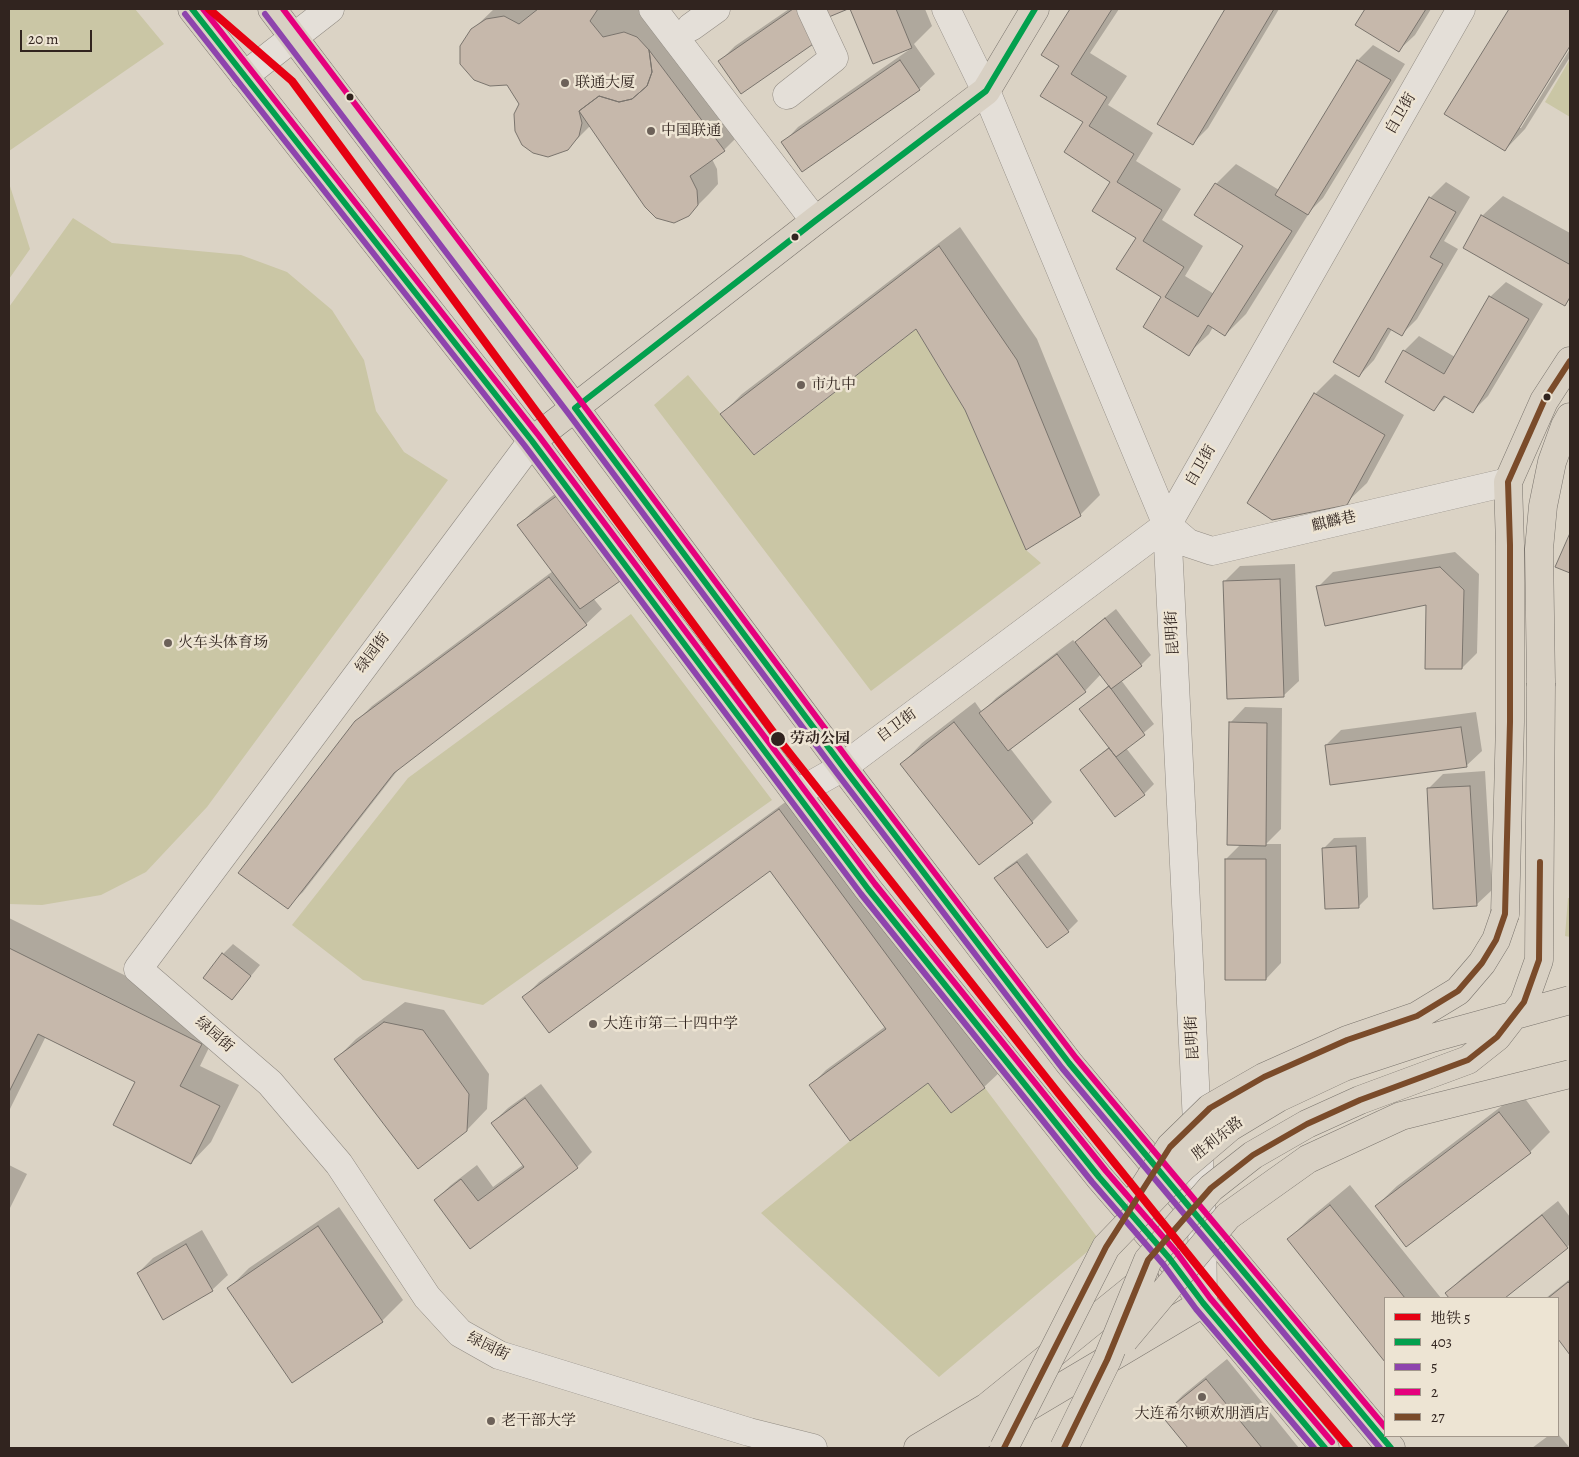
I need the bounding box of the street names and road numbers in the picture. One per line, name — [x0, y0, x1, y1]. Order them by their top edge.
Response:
street label: 自卫街 — [1382, 90, 1420, 138]
street label: 自卫街 — [1182, 442, 1220, 490]
street label: 麒麟巷 — [1310, 508, 1358, 536]
street label: 昆明街 — [1163, 610, 1183, 656]
street label: 绿园街 — [352, 630, 394, 676]
street label: 自卫街 — [874, 705, 920, 747]
street label: 绿园街 — [191, 1013, 237, 1057]
street label: 昆明街 — [1183, 1015, 1203, 1061]
street label: 胜利东路 — [1189, 1113, 1247, 1165]
street label: 绿园街 — [464, 1329, 512, 1365]

